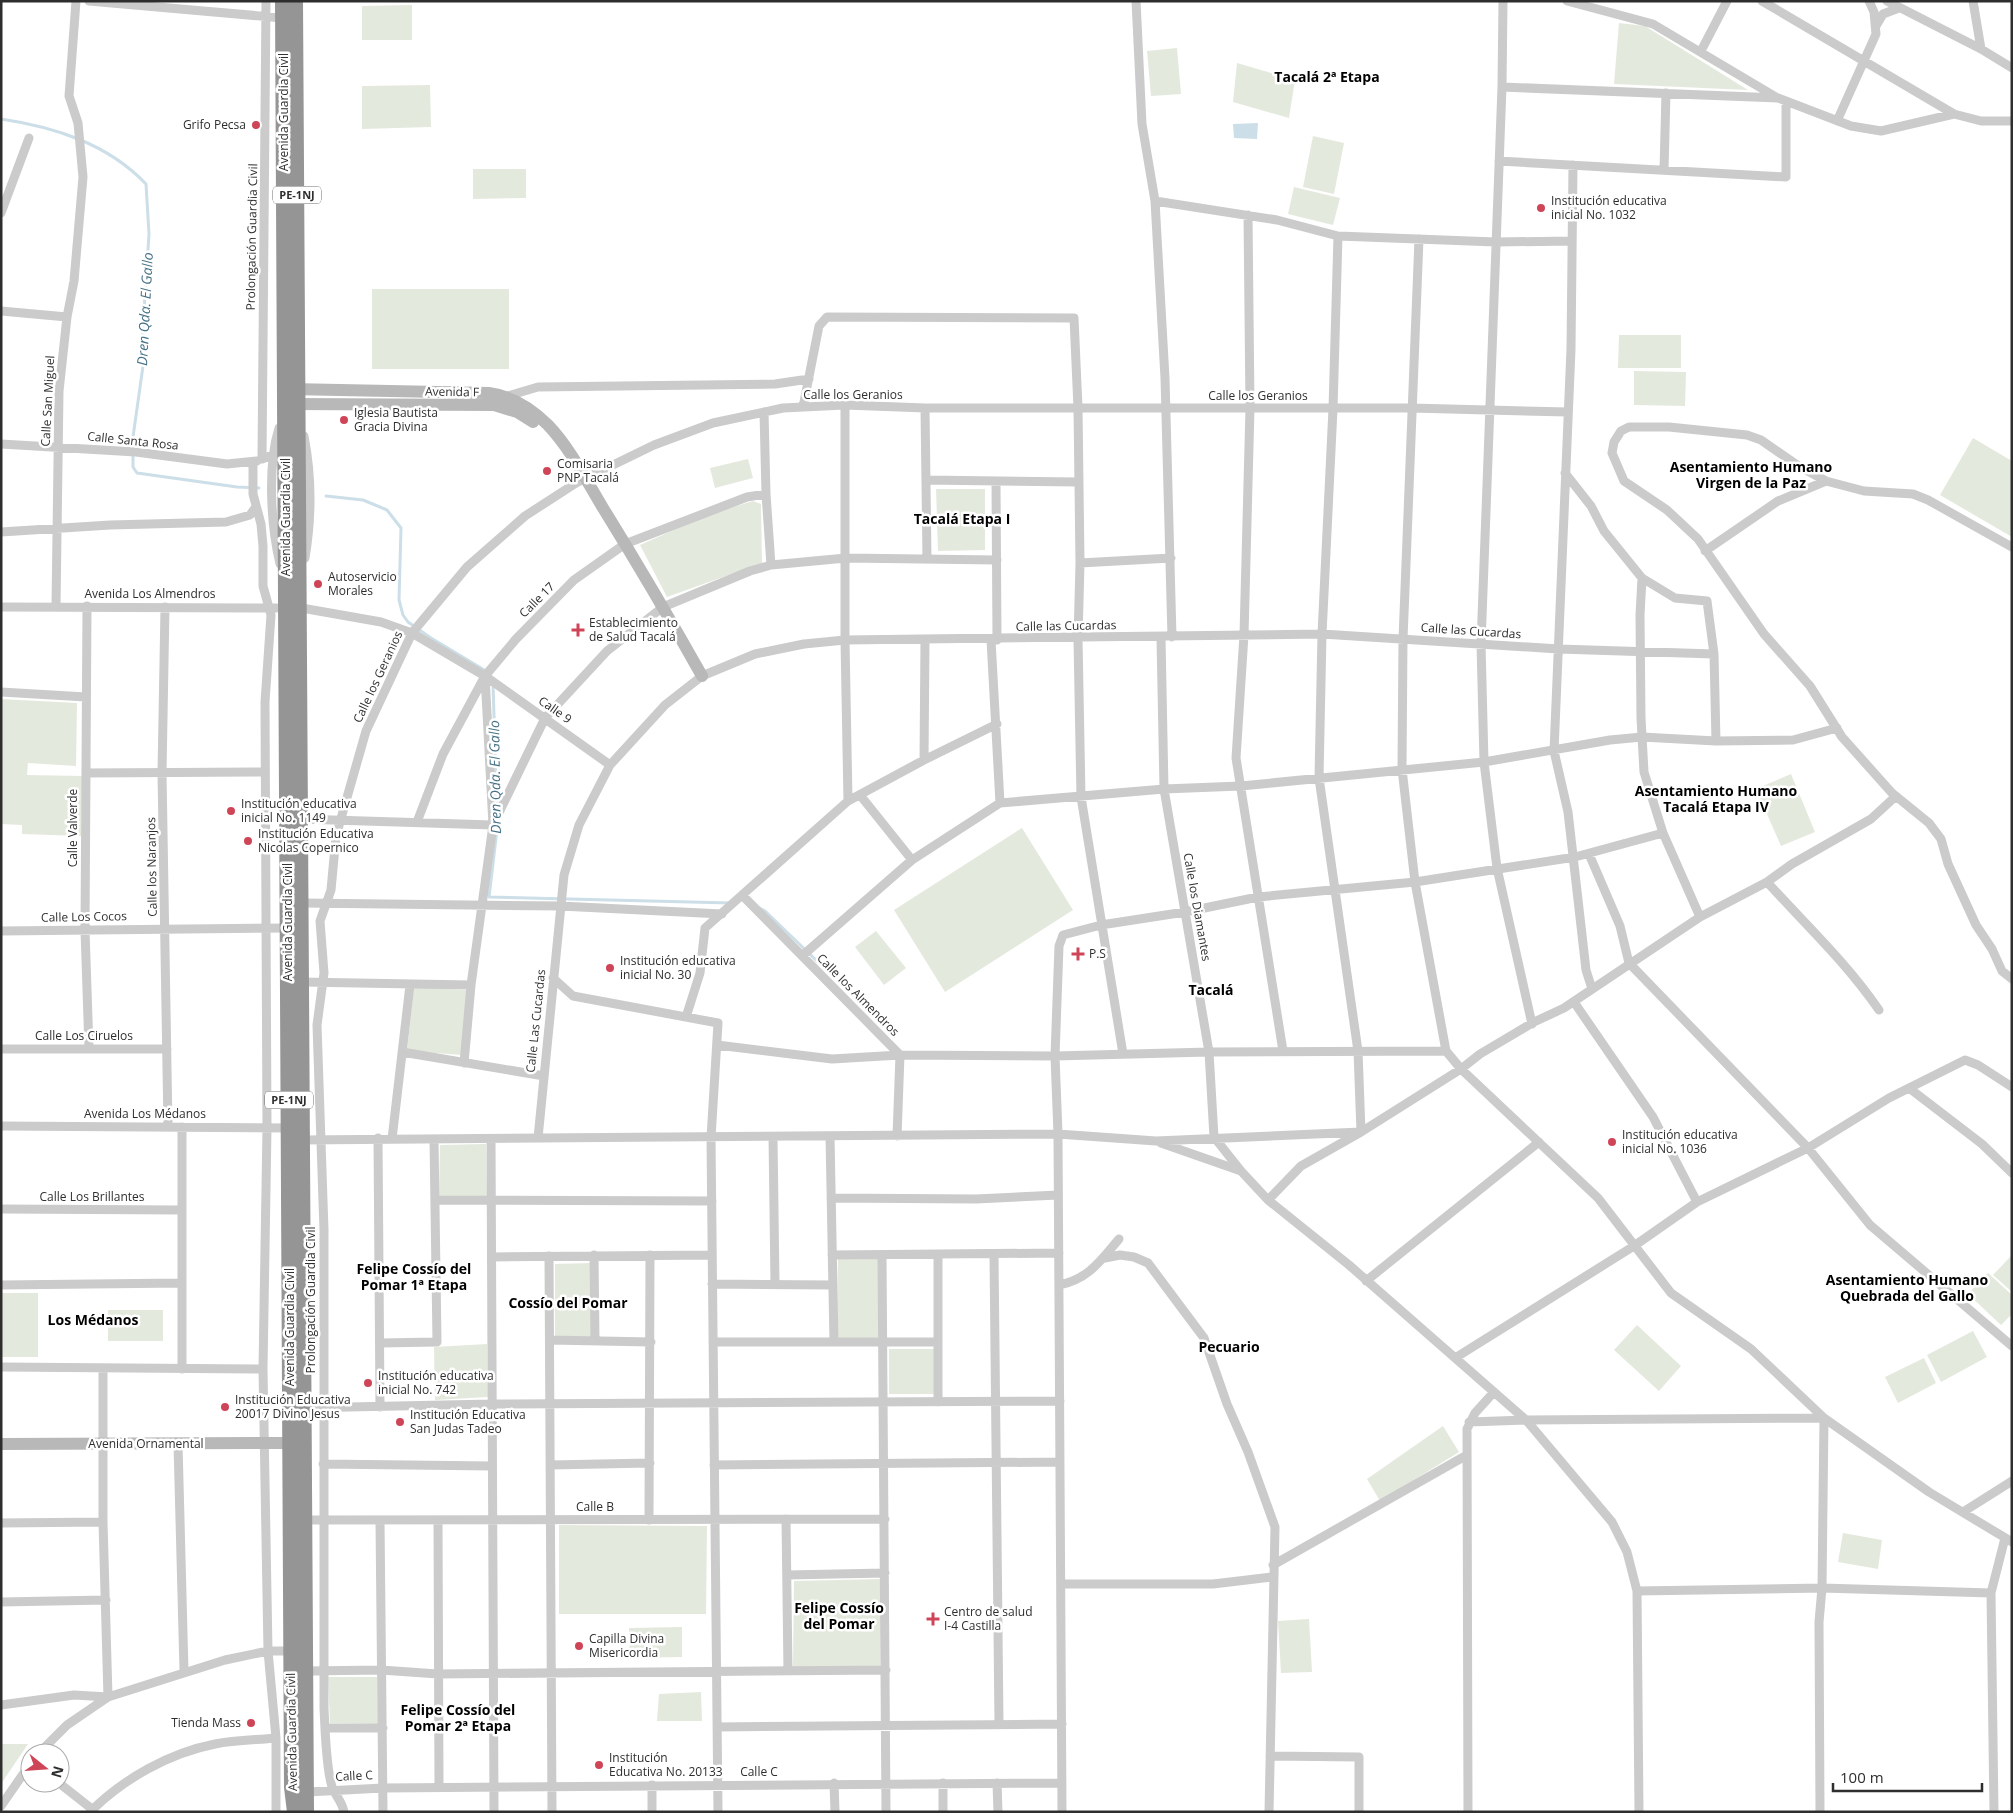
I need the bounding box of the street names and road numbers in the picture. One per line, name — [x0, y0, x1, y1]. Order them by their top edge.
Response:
street label: Avenida Guardia Civil — [275, 53, 292, 171]
street label: Prolongación Guardia Civil — [242, 163, 261, 311]
road number: PE-1NJ — [273, 186, 321, 204]
street label: Calle San Miguel — [37, 355, 58, 447]
street label: Avenida F — [425, 383, 479, 400]
street label: Calle los Geranios — [803, 386, 903, 403]
street label: Calle los Geranios — [1208, 387, 1308, 404]
street label: Calle Santa Rosa — [87, 427, 180, 454]
street label: Avenida Guardia Civil — [277, 458, 294, 576]
street label: Calle 17 — [515, 578, 558, 621]
street label: Avenida Los Almendros — [84, 585, 216, 602]
street label: Calle las Cucardas — [1016, 616, 1117, 635]
street label: Calle las Cucardas — [1420, 619, 1522, 643]
street label: Calle los Geranios — [349, 628, 406, 726]
street label: Calle 9 — [535, 692, 575, 727]
street label: Calle Valverde — [64, 788, 81, 867]
street label: Calle los Naranjos — [142, 817, 161, 917]
street label: Calle los Diamantes — [1180, 852, 1215, 963]
street label: Avenida Guardia Civil — [279, 863, 296, 981]
street label: Calle Los Cocos — [41, 907, 127, 926]
street label: Calle los Almendros — [813, 950, 904, 1040]
street label: Calle Las Cucardas — [522, 968, 549, 1073]
street label: Calle Los Ciruelos — [35, 1027, 133, 1044]
road number: PE-1NJ — [265, 1092, 313, 1108]
street label: Avenida Los Médanos — [84, 1105, 206, 1122]
street label: Calle Los Brillantes — [40, 1188, 145, 1205]
street label: Prolongación Guardia Civil — [302, 1226, 319, 1374]
street label: Avenida Guardia Civil — [281, 1268, 298, 1386]
street label: Avenida Ornamental — [88, 1435, 204, 1452]
street label: Calle B — [576, 1498, 614, 1515]
street label: Avenida Guardia Civil — [282, 1673, 301, 1791]
street label: Calle C — [740, 1763, 778, 1780]
street label: Calle C — [335, 1766, 374, 1785]

